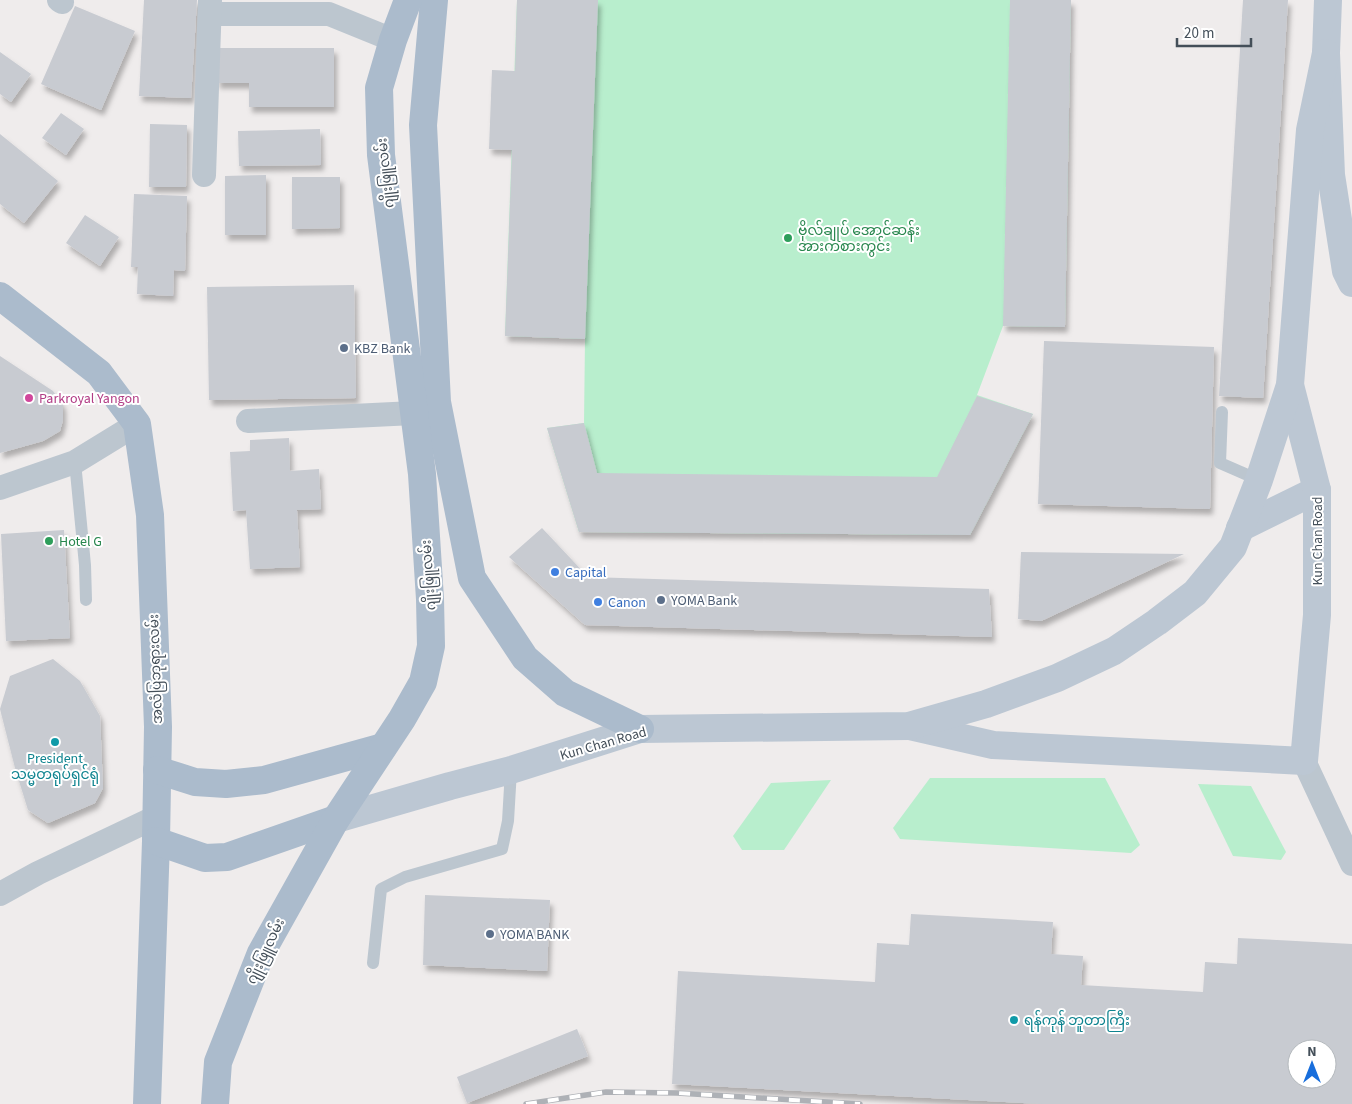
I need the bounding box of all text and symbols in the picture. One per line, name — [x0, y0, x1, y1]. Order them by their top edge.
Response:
scale bar — [1177, 15, 1251, 47]
text: 20 m — [1184, 23, 1214, 44]
street label: ဂျိုးဖြူလမ်း — [371, 137, 401, 209]
place label: ဗိုလ်ချုပ် အောင်ဆန်း အားကစားကွင်း — [798, 220, 920, 257]
marker: ဗိုလ်ချုပ် အောင်ဆန်း အားကစားကွင်း — [782, 232, 794, 244]
place label: KBZ Bank — [354, 339, 411, 359]
marker: KBZ Bank — [338, 342, 350, 354]
place label: Parkroyal Yangon — [39, 389, 140, 409]
marker: Parkroyal Yangon — [23, 392, 35, 404]
street label: Kun Chan Road — [1308, 496, 1328, 586]
place label: Hotel G — [59, 532, 102, 552]
marker: Hotel G — [43, 535, 55, 547]
street label: ဂျိုးဖြူလမ်း — [416, 539, 442, 611]
place label: Capital — [565, 563, 607, 583]
marker: Capital — [549, 566, 561, 578]
place label: YOMA Bank — [670, 591, 737, 611]
place label: Canon — [608, 593, 646, 613]
marker: YOMA Bank — [655, 594, 667, 606]
marker: Canon — [592, 596, 604, 608]
street label: အလံပြဘုရားလမ်း — [143, 614, 169, 724]
street label: Kun Chan Road — [558, 722, 649, 766]
marker: President သမ္မတရုပ်ရှင်ရုံ — [49, 736, 61, 748]
place label: President သမ္မတရုပ်ရှင်ရုံ — [11, 749, 99, 786]
street label: ဂျိုးဖြူလမ်း — [241, 915, 291, 988]
place label: YOMA BANK — [499, 925, 570, 945]
marker: YOMA BANK — [484, 928, 496, 940]
place label: ရန်ကုန် ဘူတာကြီး — [1024, 1010, 1130, 1032]
marker: ရန်ကုန် ဘူတာကြီး — [1008, 1014, 1020, 1026]
north arrow — [1287, 1039, 1337, 1089]
text: N — [1307, 1042, 1317, 1062]

